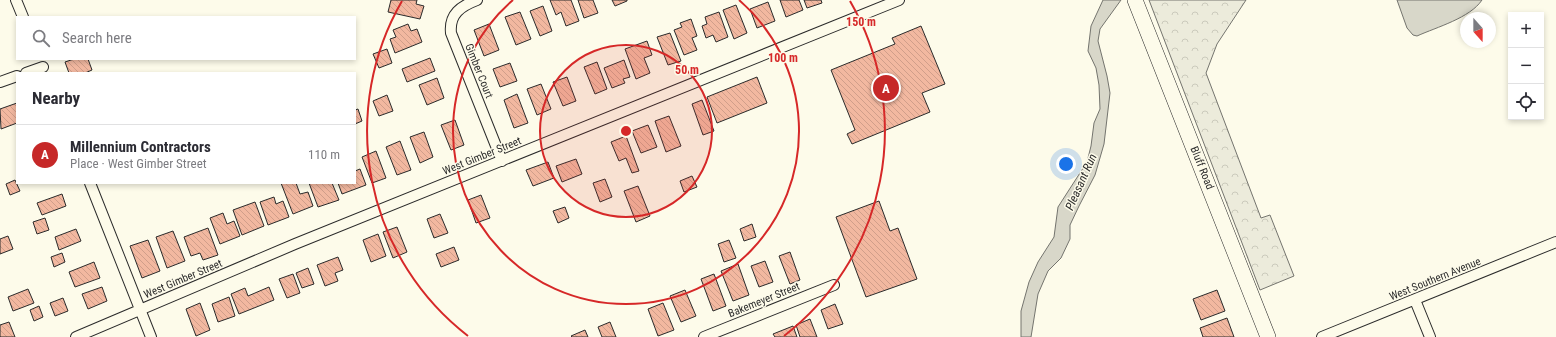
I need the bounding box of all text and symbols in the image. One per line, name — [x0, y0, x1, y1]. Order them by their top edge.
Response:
north arrow — [1460, 12, 1496, 48]
map controls — [1508, 12, 1544, 120]
button: + — [1508, 12, 1544, 48]
text: 150 m — [846, 15, 876, 29]
search box — [16, 16, 356, 60]
icon: search — [30, 27, 52, 49]
text: Search here — [62, 29, 132, 47]
street label: Gimber Court — [462, 42, 496, 100]
button: − — [1508, 48, 1544, 84]
text: 100 m — [768, 51, 798, 65]
text: 50 m — [675, 63, 699, 77]
pin: A — [873, 73, 899, 103]
button: locate — [1508, 84, 1544, 120]
text: Nearby — [32, 88, 80, 108]
centre of rings — [619, 124, 633, 138]
street label: West Gimber Street — [441, 134, 523, 178]
text: Millennium Contractors — [70, 138, 211, 156]
street label: Bluff Road — [1187, 145, 1217, 191]
text: A — [41, 147, 49, 162]
text: 110 m — [308, 147, 340, 162]
water label: Pleasant Run — [1062, 151, 1100, 212]
your location — [1056, 154, 1076, 174]
text: Place · West Gimber Street — [70, 156, 207, 171]
street label: West Southern Avenue — [1387, 255, 1483, 303]
street label: West Gimber Street — [142, 257, 224, 301]
street label: Bakemeyer Street — [726, 280, 802, 320]

